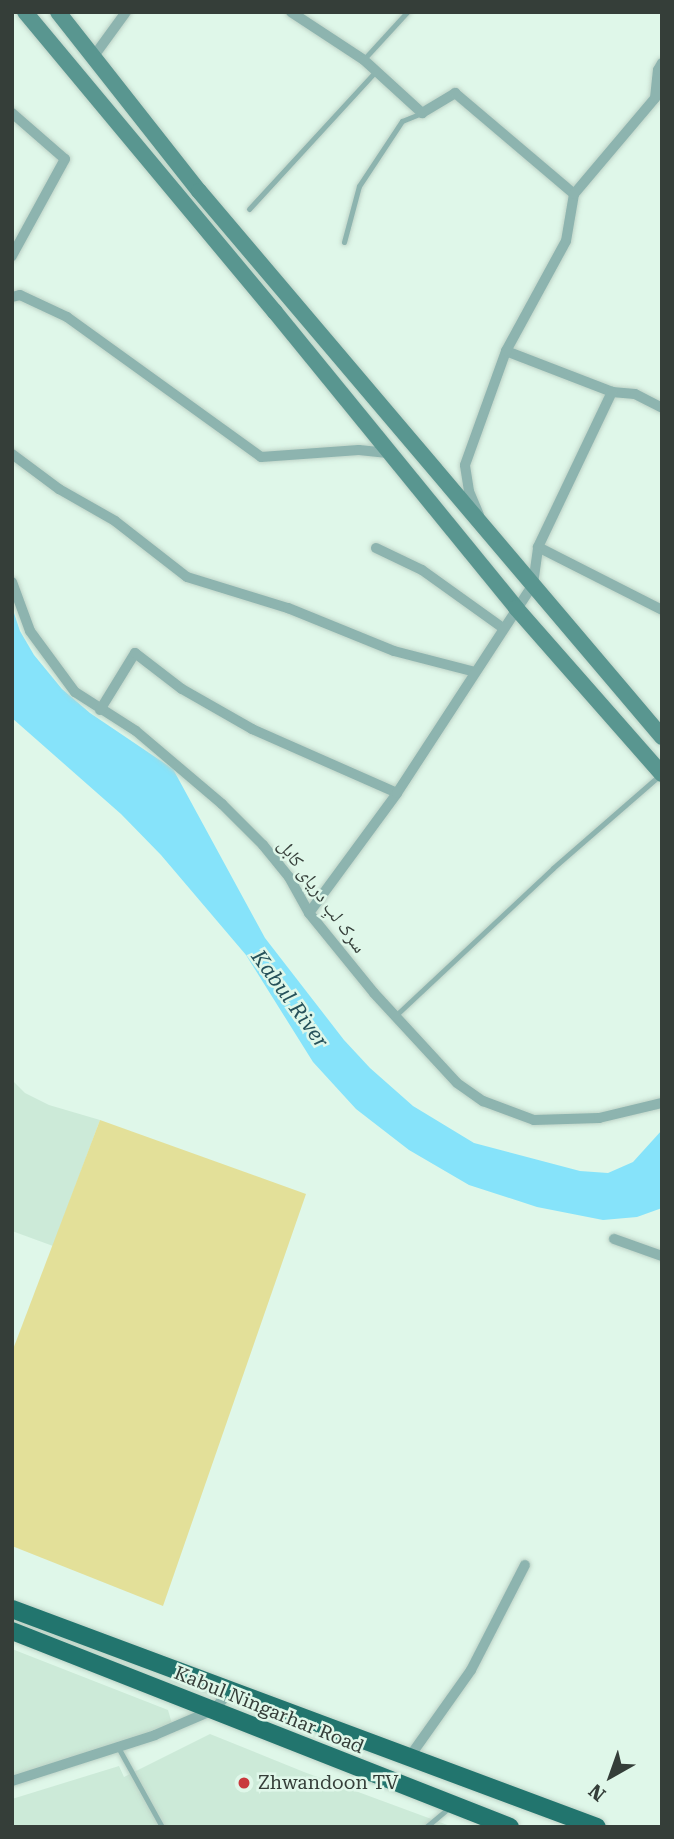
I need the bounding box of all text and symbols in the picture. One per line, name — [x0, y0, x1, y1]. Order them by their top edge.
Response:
street label: سرک لبِ دریای کابل — [273, 835, 371, 957]
water label: Kabul River — [246, 945, 334, 1053]
street label: Kabul Ningarhar Road — [171, 1661, 367, 1759]
north arrow — [576, 1741, 646, 1811]
place label: Zhwandoon TV — [258, 1772, 399, 1794]
marker: Zhwandoon TV — [236, 1775, 252, 1791]
text: N — [584, 1779, 610, 1806]

